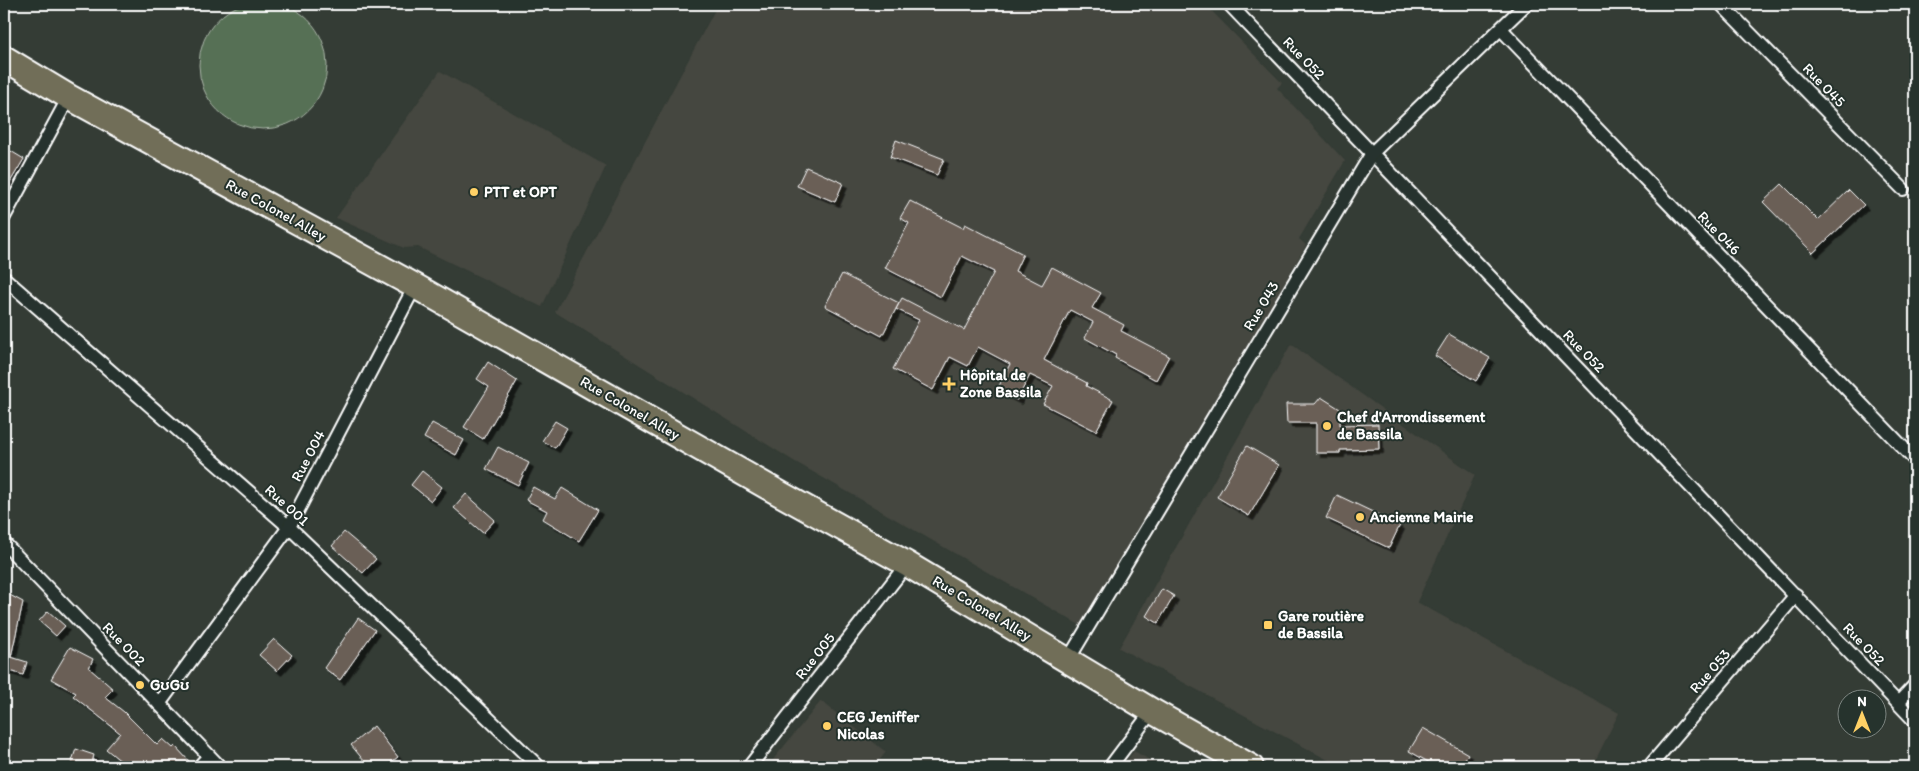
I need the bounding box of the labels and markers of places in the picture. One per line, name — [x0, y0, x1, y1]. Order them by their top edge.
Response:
place label: PTT et OPT — [484, 183, 557, 201]
marker: PTT et OPT — [468, 186, 480, 198]
place label: Hôpital de Zone Bassila — [960, 366, 1042, 401]
marker: Hôpital de Zone Bassila — [942, 377, 956, 391]
place label: Chef d'Arrondissement de Bassila — [1337, 408, 1486, 443]
marker: Chef d'Arrondissement de Bassila — [1321, 420, 1333, 432]
place label: Ancienne Mairie — [1369, 508, 1474, 526]
marker: Ancienne Mairie — [1354, 511, 1366, 523]
place label: Gare routière de Bassila — [1278, 607, 1364, 642]
marker: Gare routière de Bassila — [1262, 619, 1274, 631]
place label: GʊGʊ — [150, 676, 189, 694]
marker: GʊGʊ — [134, 679, 146, 691]
place label: CEG Jeniffer Nicolas — [837, 708, 920, 743]
marker: CEG Jeniffer Nicolas — [821, 720, 833, 732]

